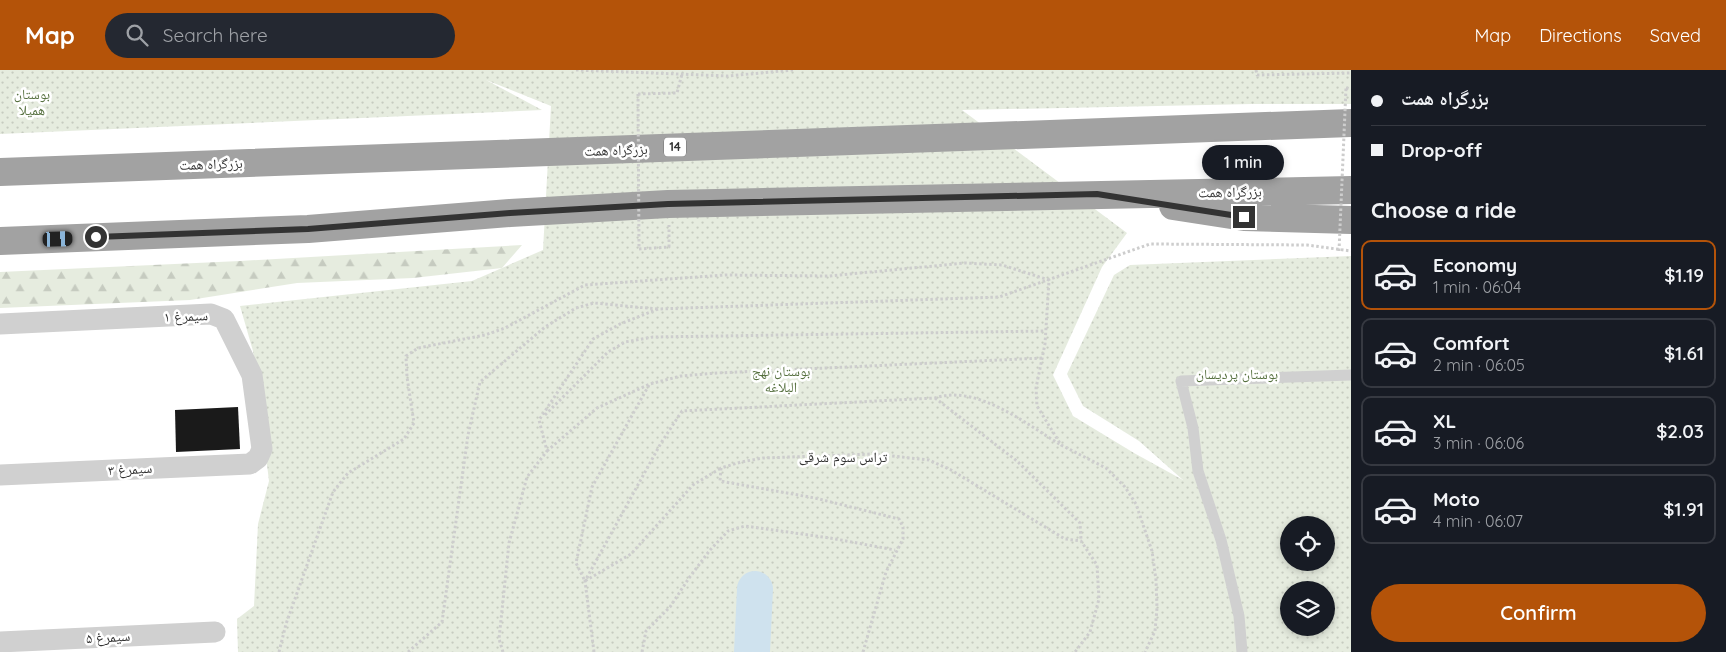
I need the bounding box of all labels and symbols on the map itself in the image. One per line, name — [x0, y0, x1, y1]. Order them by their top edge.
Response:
park label: بوستان همیلا — [14, 85, 50, 119]
road number: 14 — [664, 138, 686, 156]
street label: بزرگراه همت — [584, 140, 648, 160]
callout: 1 min — [1203, 144, 1285, 180]
street label: بزرگراه همت — [179, 154, 243, 174]
street label: بزرگراه همت — [1198, 182, 1262, 202]
route end — [1233, 206, 1255, 228]
route start — [85, 226, 107, 248]
car — [42, 231, 73, 247]
street label: سیمرغ ۱ — [164, 306, 208, 327]
park label: بوستان نهج البلاغه — [752, 362, 811, 396]
park label: بوستان پردیسان — [1196, 365, 1278, 383]
street label: تراس سوم شرقی — [799, 448, 887, 467]
street label: سیمرغ ۳ — [107, 459, 153, 480]
street label: سیمرغ ۵ — [85, 627, 131, 648]

